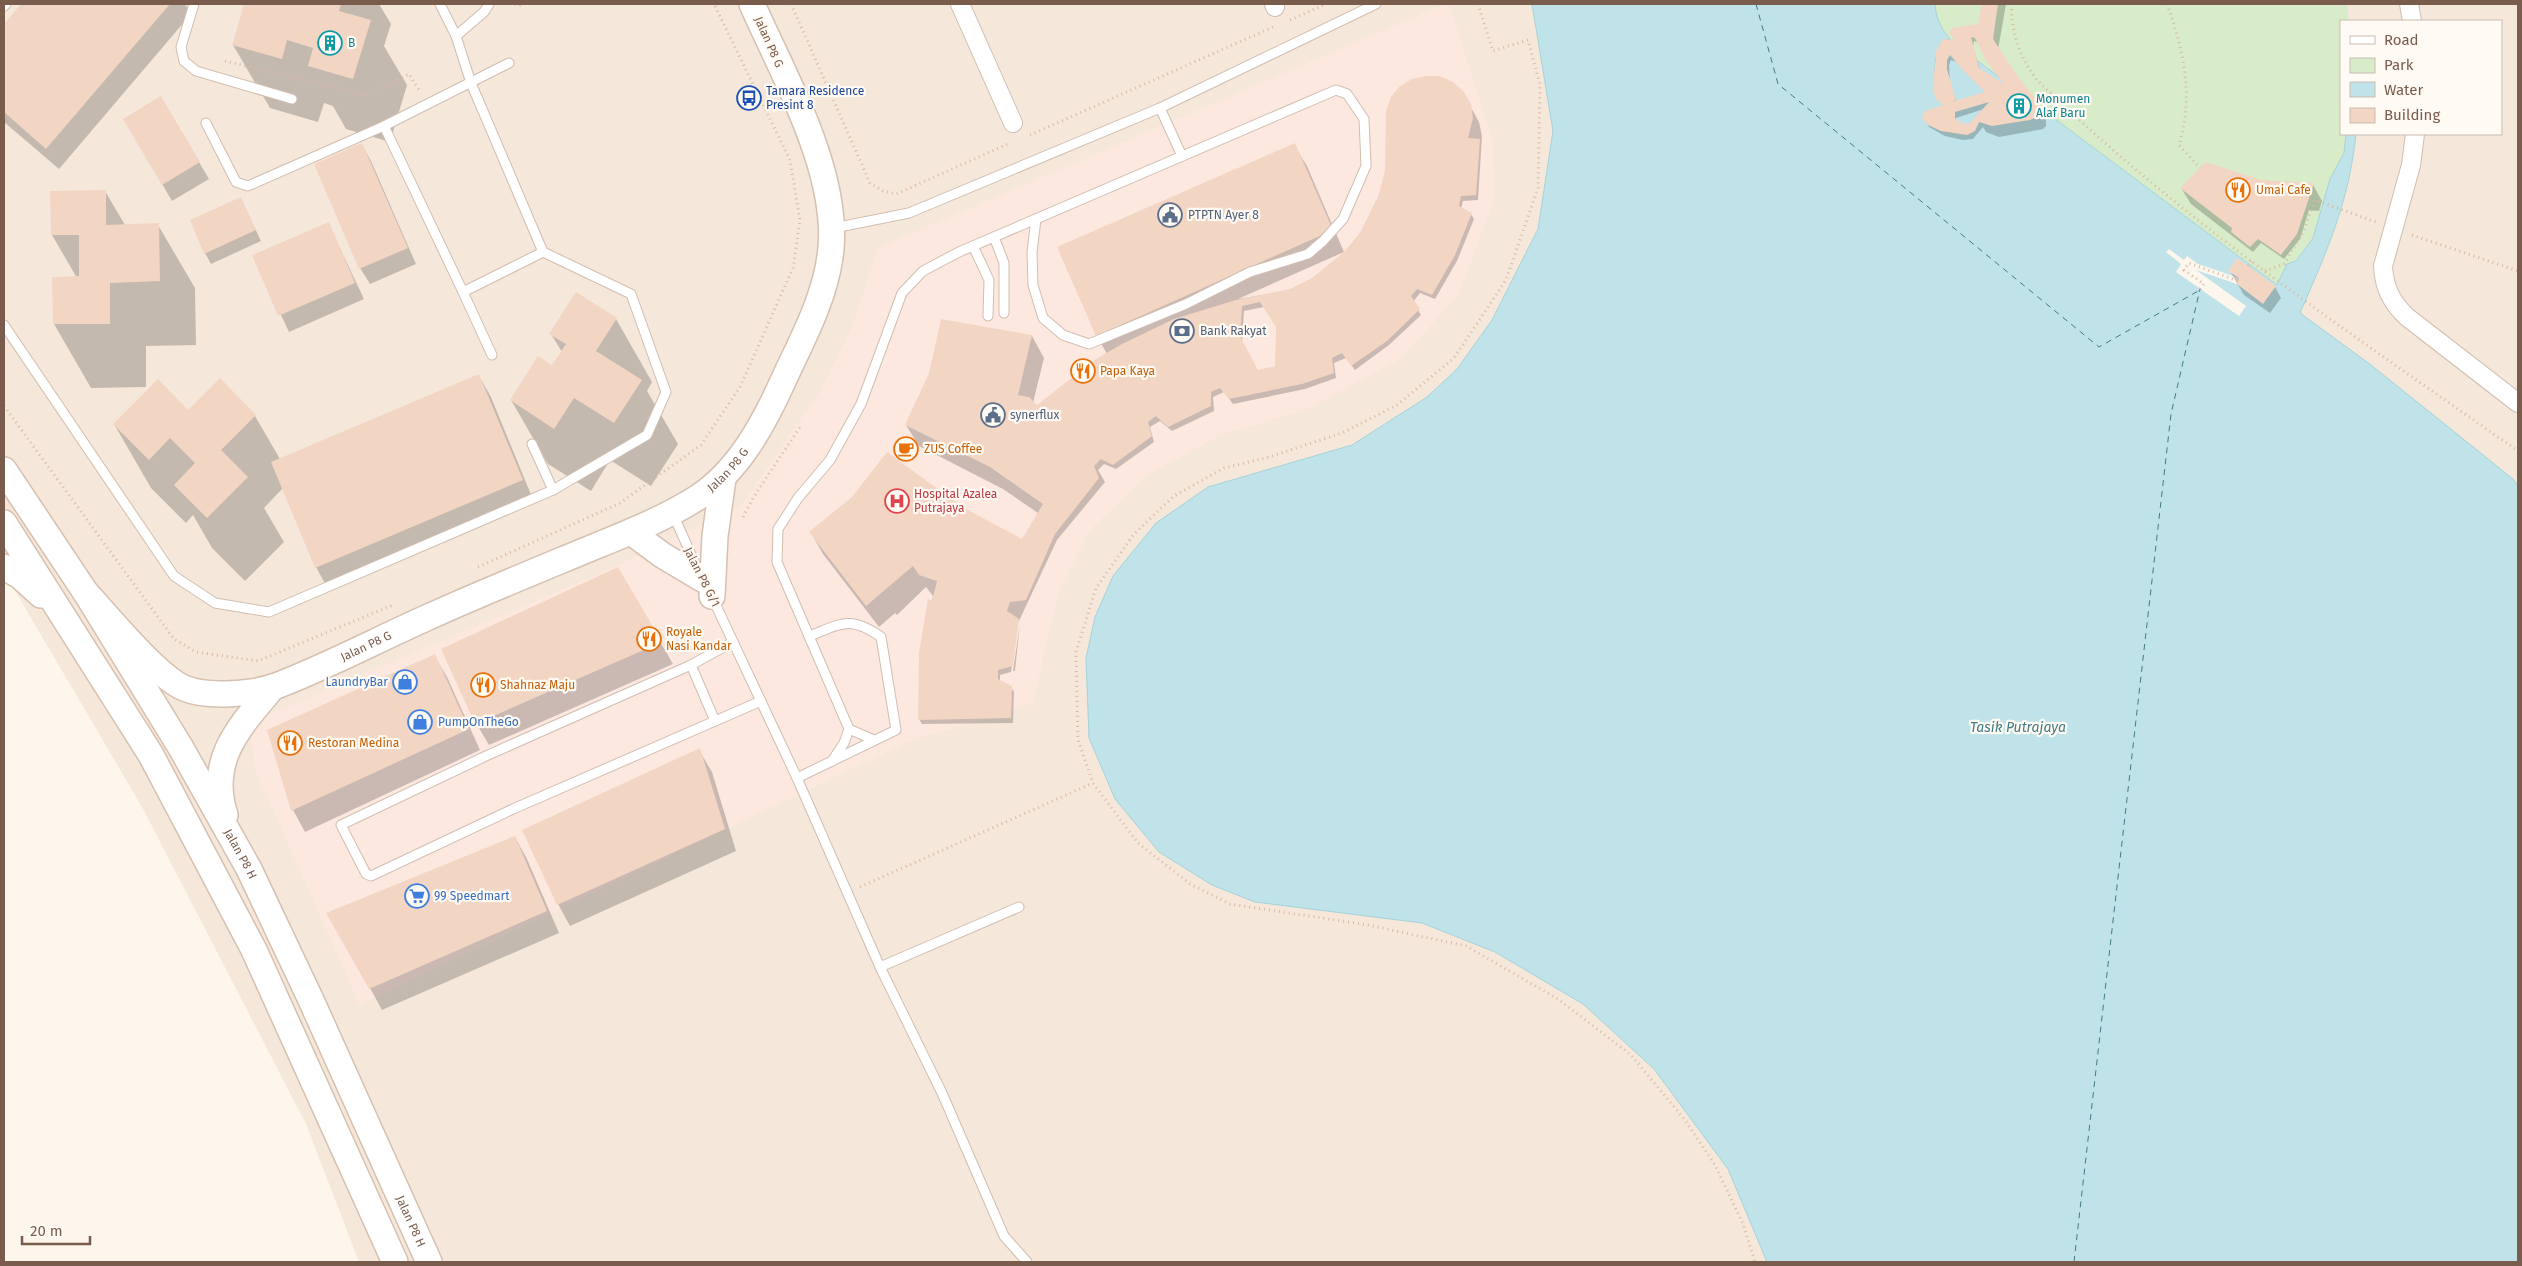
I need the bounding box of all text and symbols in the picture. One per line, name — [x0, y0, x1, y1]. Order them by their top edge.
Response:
street label: Jalan P8 G — [752, 14, 786, 70]
legend — [2340, 20, 2502, 135]
building icon: B — [317, 30, 343, 56]
text: Road — [2384, 31, 2419, 49]
place label: B — [348, 36, 355, 50]
text: Park — [2384, 56, 2414, 74]
text: Water — [2384, 81, 2423, 99]
place label: Tamara Residence Presint 8 — [766, 84, 864, 112]
bus stop icon: Tamara Residence Presint 8 — [736, 85, 762, 111]
place label: Monumen Alaf Baru — [2036, 92, 2090, 120]
building icon: Monumen Alaf Baru — [2006, 93, 2032, 119]
text: Building — [2384, 106, 2440, 124]
restaurant icon: Umai Cafe — [2225, 177, 2251, 203]
place label: Umai Cafe — [2256, 183, 2311, 197]
public building icon: PTPTN Ayer 8 — [1157, 202, 1183, 228]
place label: PTPTN Ayer 8 — [1188, 208, 1259, 222]
bank icon: Bank Rakyat — [1169, 318, 1195, 344]
place label: Bank Rakyat — [1200, 324, 1267, 338]
restaurant icon: Papa Kaya — [1070, 358, 1096, 384]
place label: Papa Kaya — [1100, 364, 1155, 378]
public building icon: synerflux — [980, 402, 1006, 428]
place label: synerflux — [1010, 408, 1060, 422]
cafe icon: ZUS Coffee — [893, 436, 919, 462]
place label: ZUS Coffee — [924, 442, 982, 456]
street label: Jalan P8 G — [705, 445, 751, 495]
place label: Hospital Azalea Putrajaya — [914, 487, 997, 515]
hospital icon: Hospital Azalea Putrajaya — [884, 488, 910, 514]
street label: Jalan P8 G/1 — [681, 545, 723, 609]
place label: Royale Nasi Kandar — [666, 625, 732, 653]
restaurant icon: Royale Nasi Kandar — [636, 626, 662, 652]
street label: Jalan P8 G — [338, 628, 394, 664]
shop icon: LaundryBar — [392, 669, 418, 695]
restaurant icon: Shahnaz Maju — [470, 672, 496, 698]
place label: LaundryBar — [325, 675, 388, 689]
place label: Shahnaz Maju — [500, 678, 575, 692]
shop icon: PumpOnTheGo — [407, 709, 433, 735]
place label: PumpOnTheGo — [438, 715, 519, 729]
water label: Tasik Putrajaya — [1970, 719, 2066, 736]
restaurant icon: Restoran Medina — [277, 730, 303, 756]
place label: Restoran Medina — [308, 736, 399, 750]
street label: Jalan P8 H — [221, 826, 260, 881]
supermarket icon: 99 Speedmart — [404, 883, 430, 909]
place label: 99 Speedmart — [434, 889, 510, 903]
street label: Jalan P8 H — [393, 1193, 428, 1249]
scale bar — [22, 1214, 90, 1246]
text: 20 m — [30, 1222, 63, 1240]

